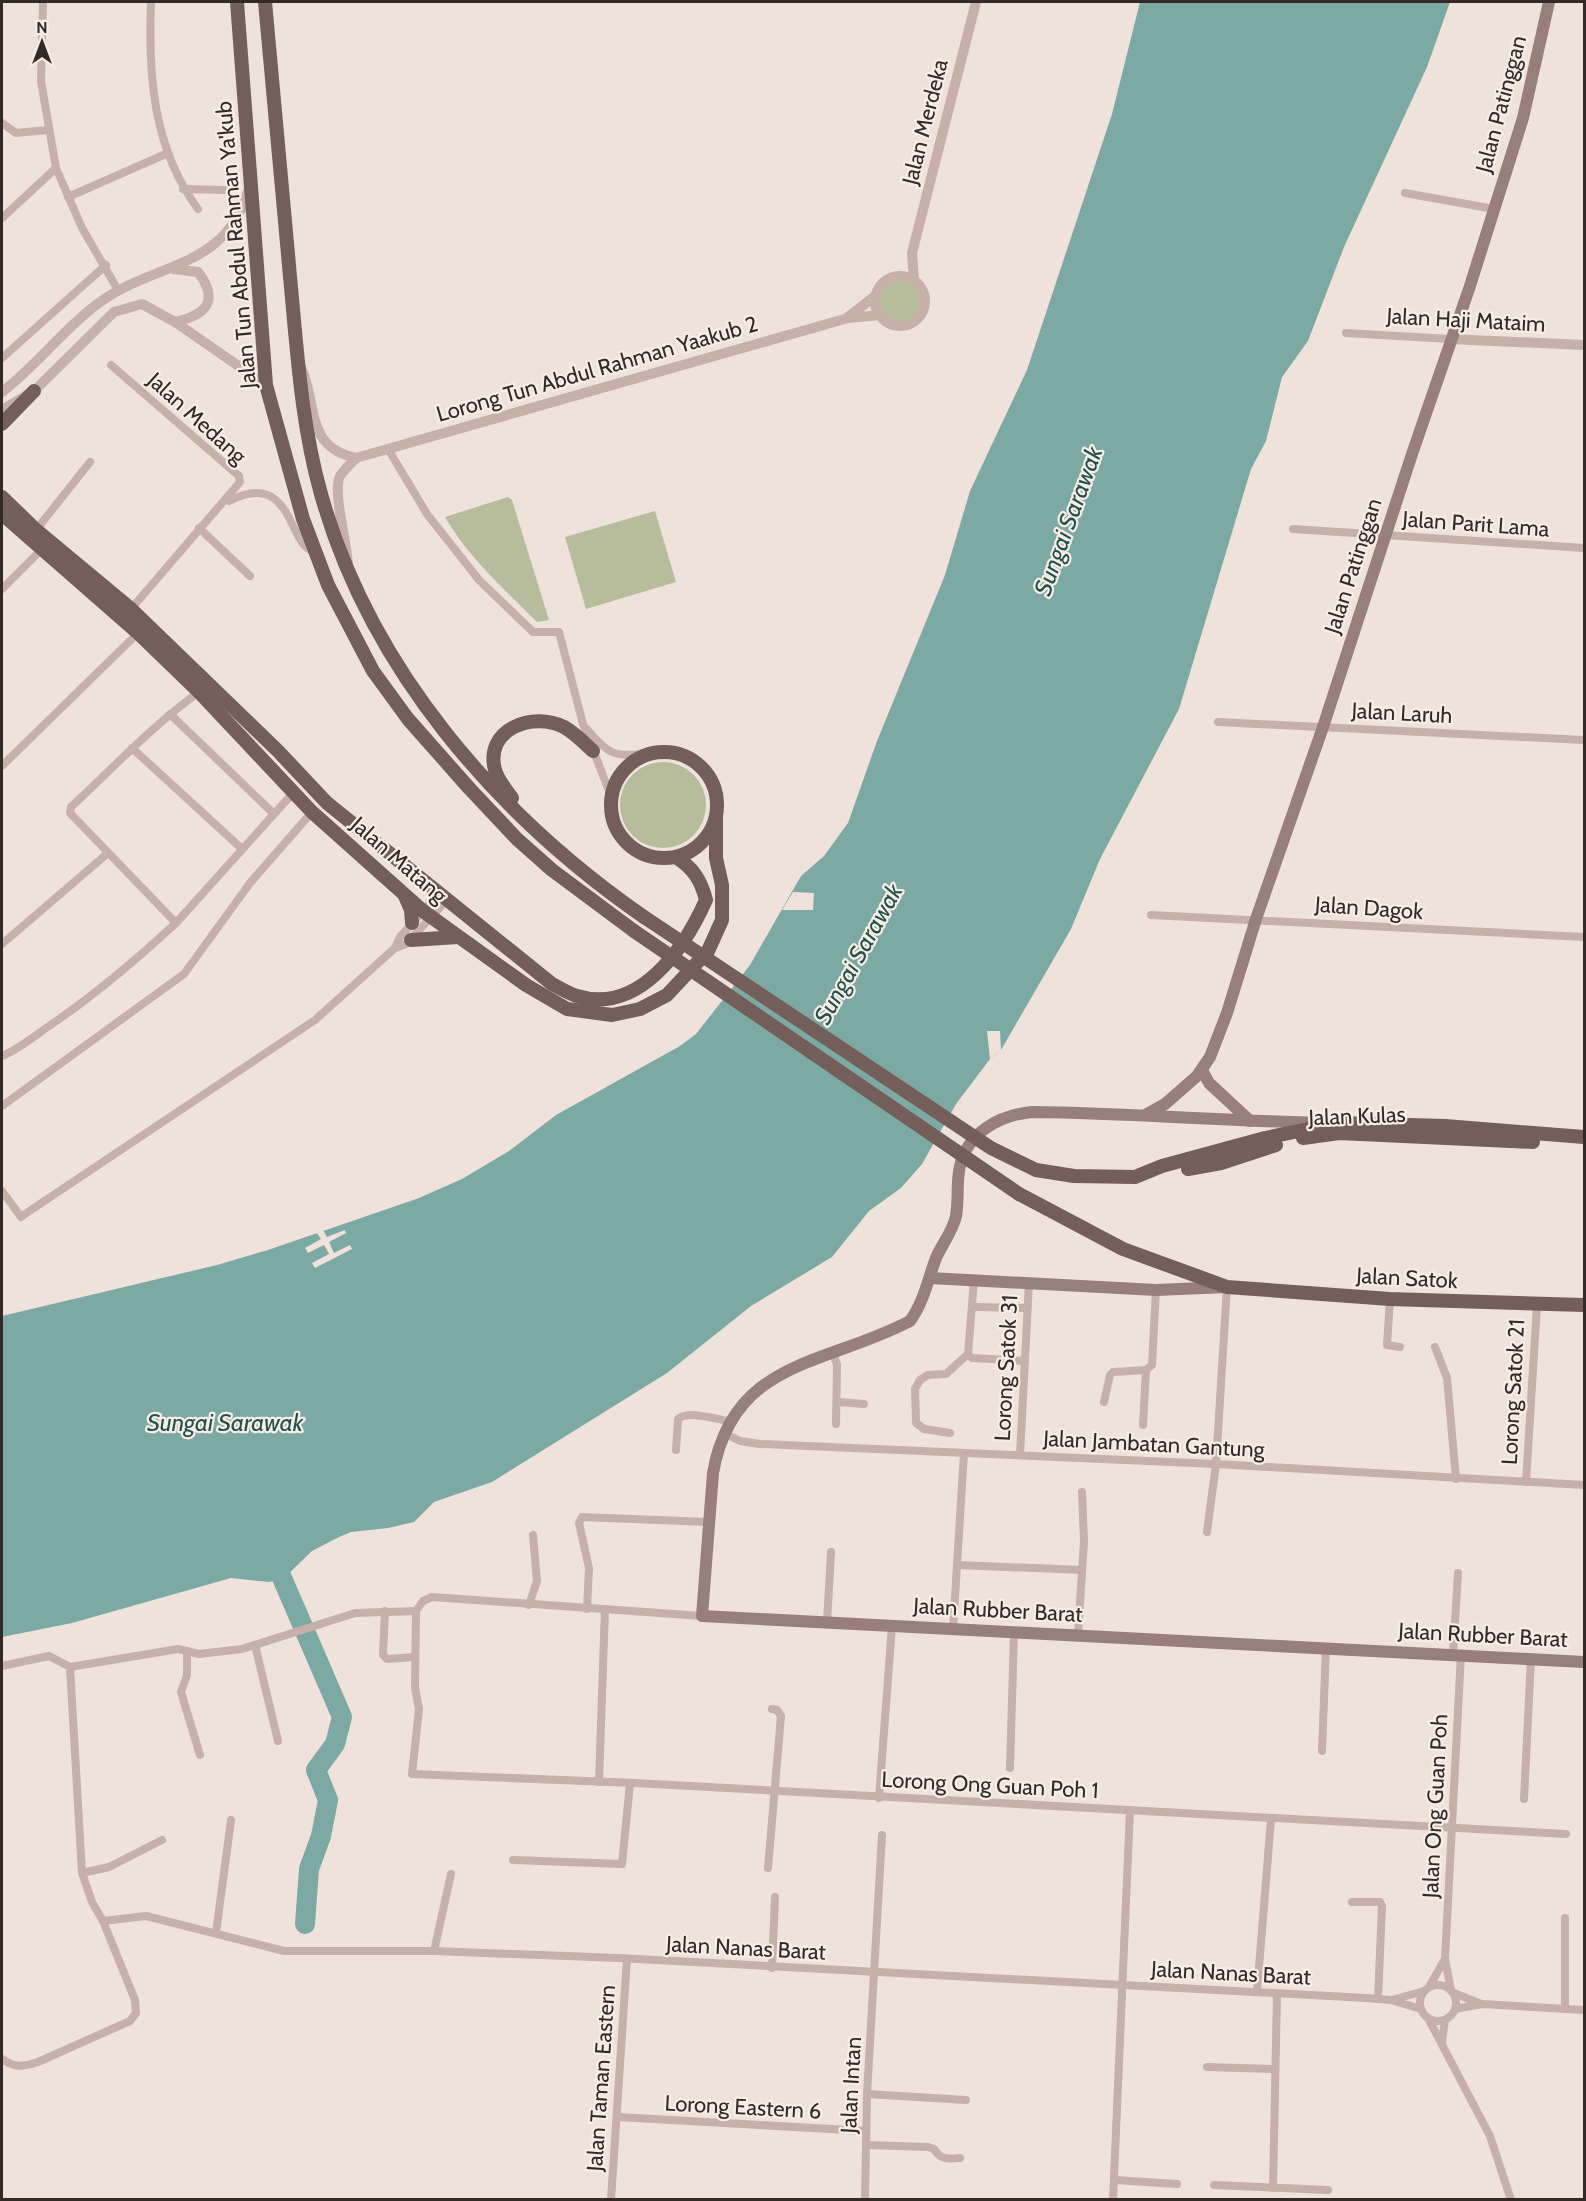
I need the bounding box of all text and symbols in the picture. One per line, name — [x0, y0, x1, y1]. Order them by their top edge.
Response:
north arrow — [12, 12, 72, 72]
text: N — [36, 18, 48, 37]
street label: Jalan Patinggan — [1469, 33, 1532, 176]
street label: Jalan Merdeka — [896, 56, 954, 188]
street label: Jalan Tun Abdul Rahman Ya'kub — [210, 100, 262, 391]
street label: Jalan Haji Mataim — [1385, 302, 1546, 338]
street label: Lorong Tun Abdul Rahman Yaakub 2 — [433, 310, 761, 428]
street label: Jalan Medang — [141, 366, 253, 470]
water label: Sungai Sarawak — [1028, 442, 1109, 599]
street label: Jalan Patinggan — [1318, 495, 1388, 638]
street label: Jalan Parit Lama — [1401, 505, 1551, 543]
street label: Jalan Laruh — [1350, 697, 1453, 729]
street label: Jalan Matang — [345, 810, 453, 910]
water label: Sungai Sarawak — [808, 878, 909, 1029]
street label: Jalan Dagok — [1313, 891, 1424, 925]
street label: Jalan Kulas — [1307, 1101, 1406, 1131]
street label: Jalan Satok — [1355, 1262, 1458, 1294]
street label: Lorong Satok 31 — [989, 1294, 1023, 1442]
street label: Lorong Satok 21 — [1496, 1318, 1530, 1466]
water label: Sungai Sarawak — [147, 1408, 304, 1437]
street label: Jalan Jambatan Gantung — [1042, 1425, 1266, 1463]
street label: Jalan Rubber Barat — [912, 1592, 1084, 1628]
street label: Jalan Rubber Barat — [1397, 1617, 1569, 1653]
street label: Jalan Ong Guan Poh — [1417, 1713, 1453, 1900]
street label: Lorong Ong Guan Poh 1 — [881, 1766, 1099, 1804]
street label: Jalan Nanas Barat — [664, 1930, 827, 1966]
street label: Jalan Nanas Barat — [1149, 1955, 1312, 1991]
street label: Jalan Taman Eastern — [581, 1984, 621, 2173]
street label: Jalan Intan — [835, 2036, 867, 2135]
street label: Lorong Eastern 6 — [664, 2089, 822, 2125]

